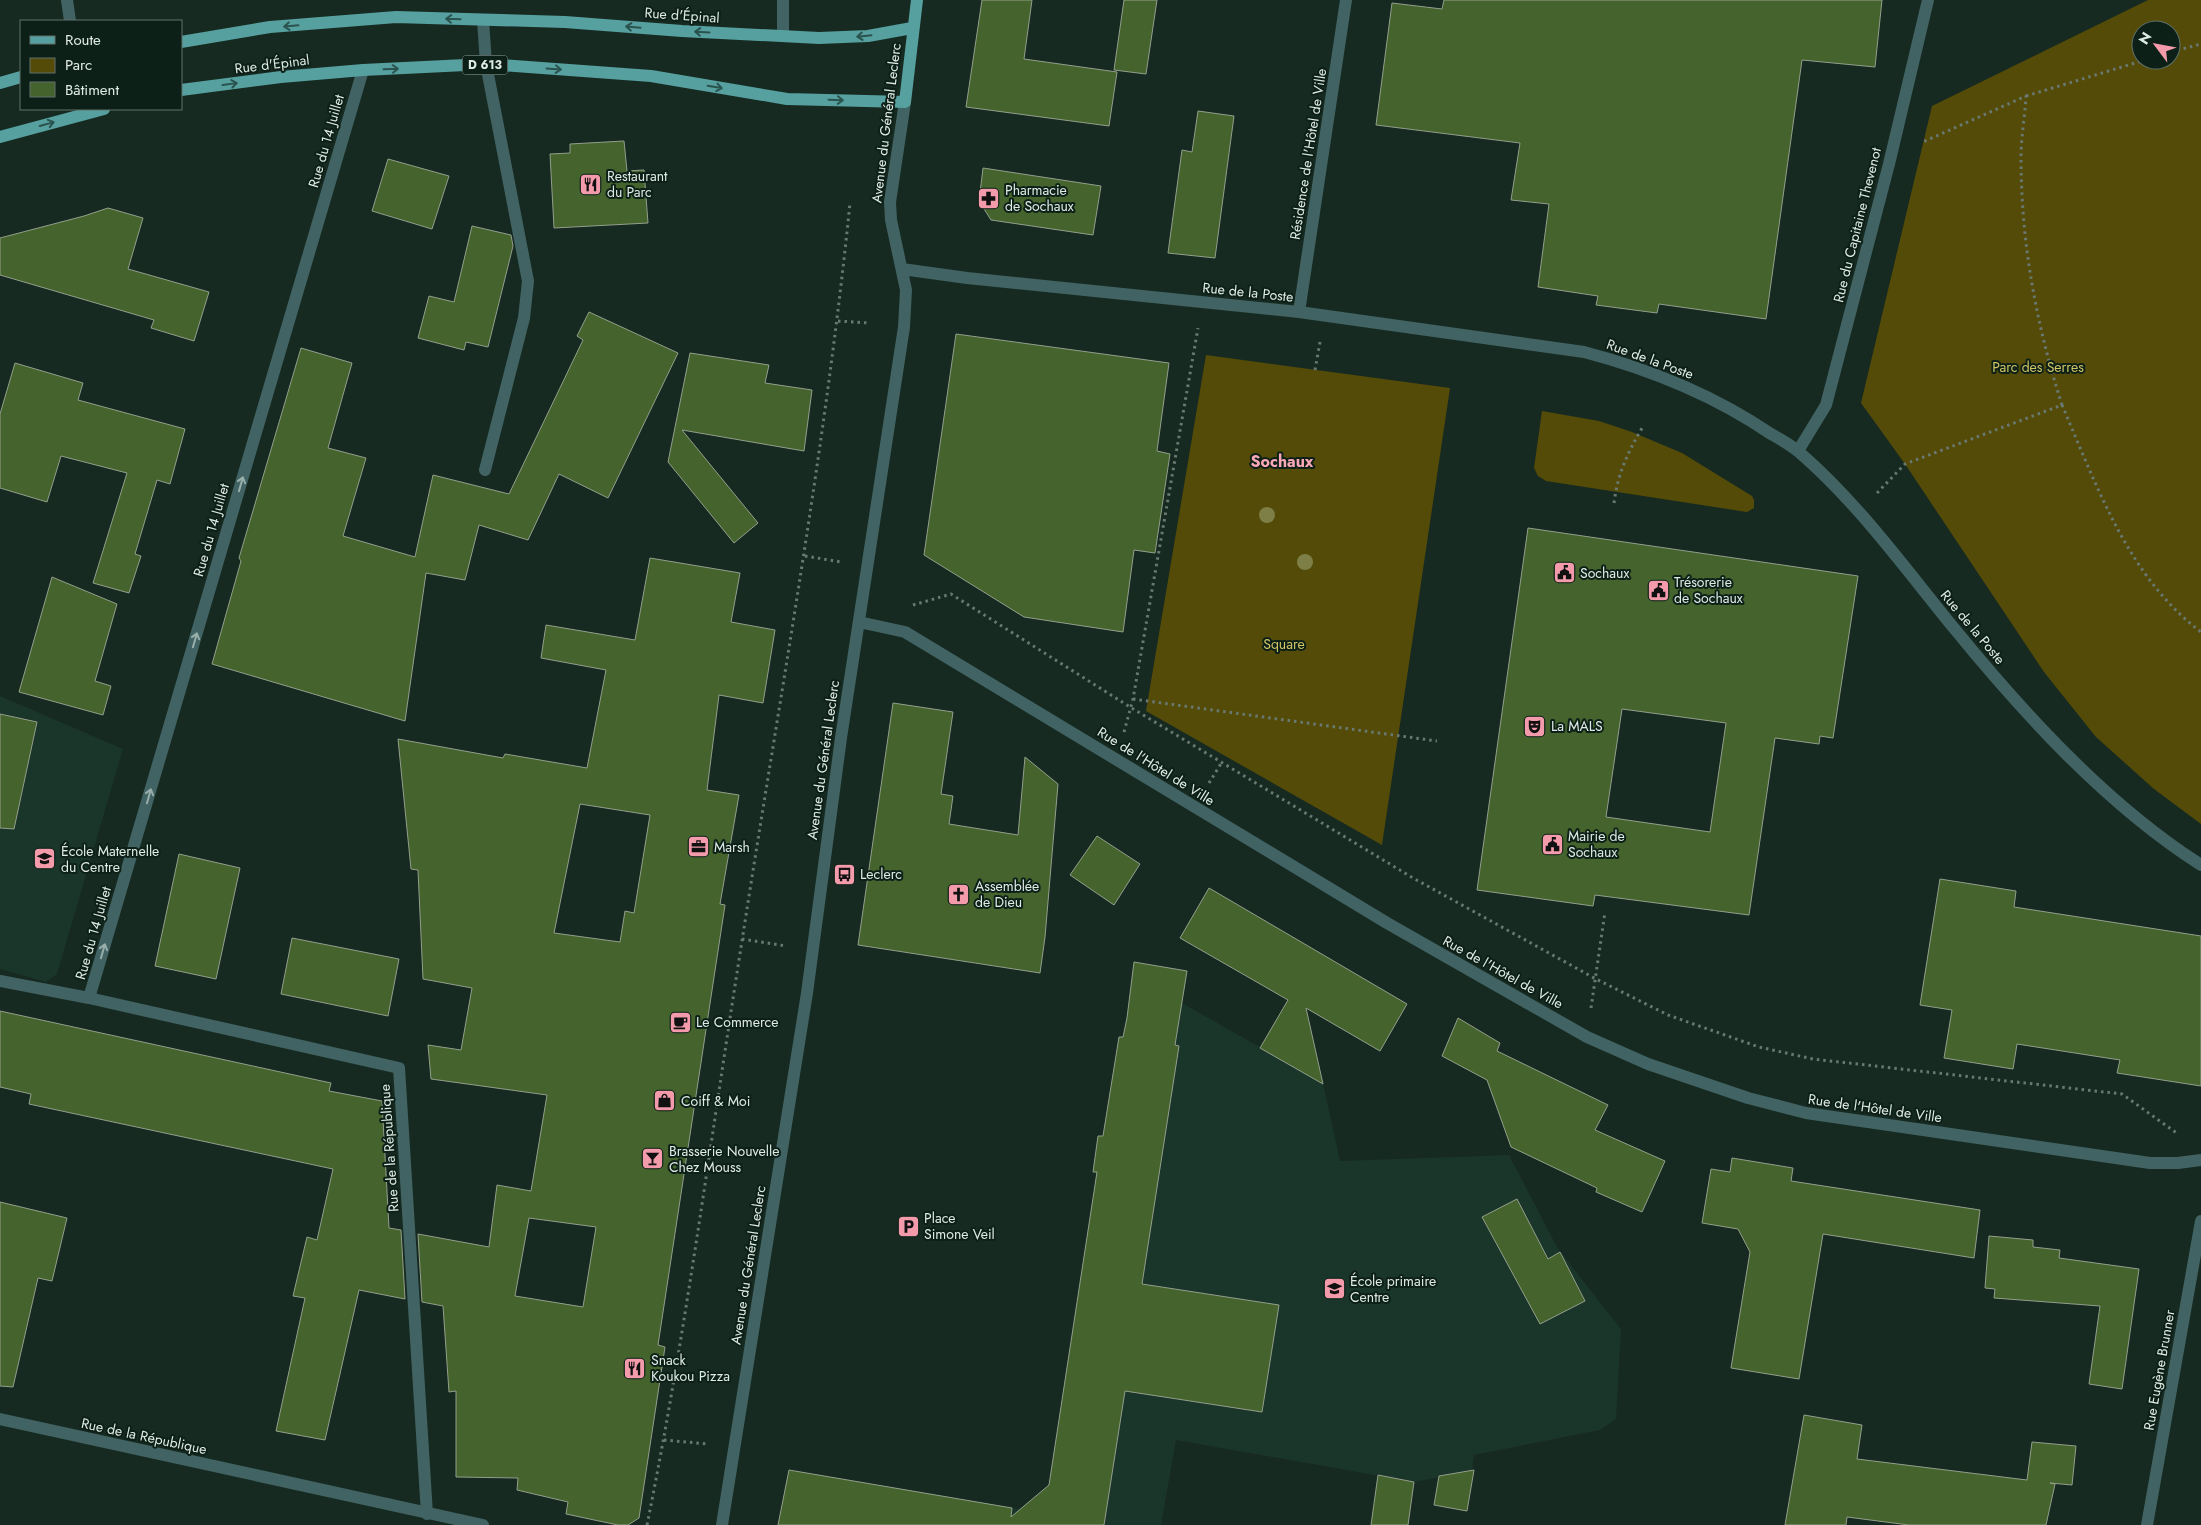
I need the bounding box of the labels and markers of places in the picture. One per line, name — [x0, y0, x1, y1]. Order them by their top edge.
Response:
place label: Restaurant du Parc — [607, 166, 668, 202]
restaurant icon: Restaurant du Parc — [579, 172, 603, 196]
place label: Pharmacie de Sochaux — [1005, 180, 1074, 216]
pharmacy icon: Pharmacie de Sochaux — [977, 186, 1001, 210]
public building icon: Sochaux — [1552, 561, 1576, 585]
place label: Sochaux — [1580, 563, 1629, 583]
place label: Trésorerie de Sochaux — [1674, 572, 1743, 608]
public building icon: Trésorerie de Sochaux — [1646, 578, 1670, 602]
theatre icon: La MALS — [1523, 714, 1547, 738]
place label: La MALS — [1551, 716, 1603, 736]
place label: Mairie de Sochaux — [1568, 826, 1625, 862]
public building icon: Mairie de Sochaux — [1540, 832, 1564, 856]
office icon: Marsh — [686, 835, 710, 859]
place label: Marsh — [714, 837, 750, 857]
place label: École Maternelle du Centre — [61, 841, 159, 877]
school or university icon: École Maternelle du Centre — [33, 847, 57, 871]
bus stop icon: Leclerc — [832, 862, 856, 886]
place label: Leclerc — [860, 864, 902, 884]
place label: Assemblée de Dieu — [975, 876, 1039, 912]
church icon: Assemblée de Dieu — [947, 882, 971, 906]
cafe icon: Le Commerce — [668, 1010, 692, 1034]
place label: Le Commerce — [696, 1012, 779, 1032]
shop icon: Coiff & Moi — [653, 1089, 677, 1113]
place label: Coiff & Moi — [681, 1091, 750, 1111]
place label: Brasserie Nouvelle Chez Mouss — [669, 1141, 779, 1177]
bar icon: Brasserie Nouvelle Chez Mouss — [641, 1147, 665, 1171]
place label: Place Simone Veil — [924, 1208, 995, 1244]
parking icon: Place Simone Veil — [896, 1214, 920, 1238]
place label: École primaire Centre — [1350, 1271, 1436, 1307]
school or university icon: École primaire Centre — [1322, 1277, 1346, 1301]
place label: Snack Koukou Pizza — [651, 1350, 730, 1386]
restaurant icon: Snack Koukou Pizza — [623, 1356, 647, 1380]

